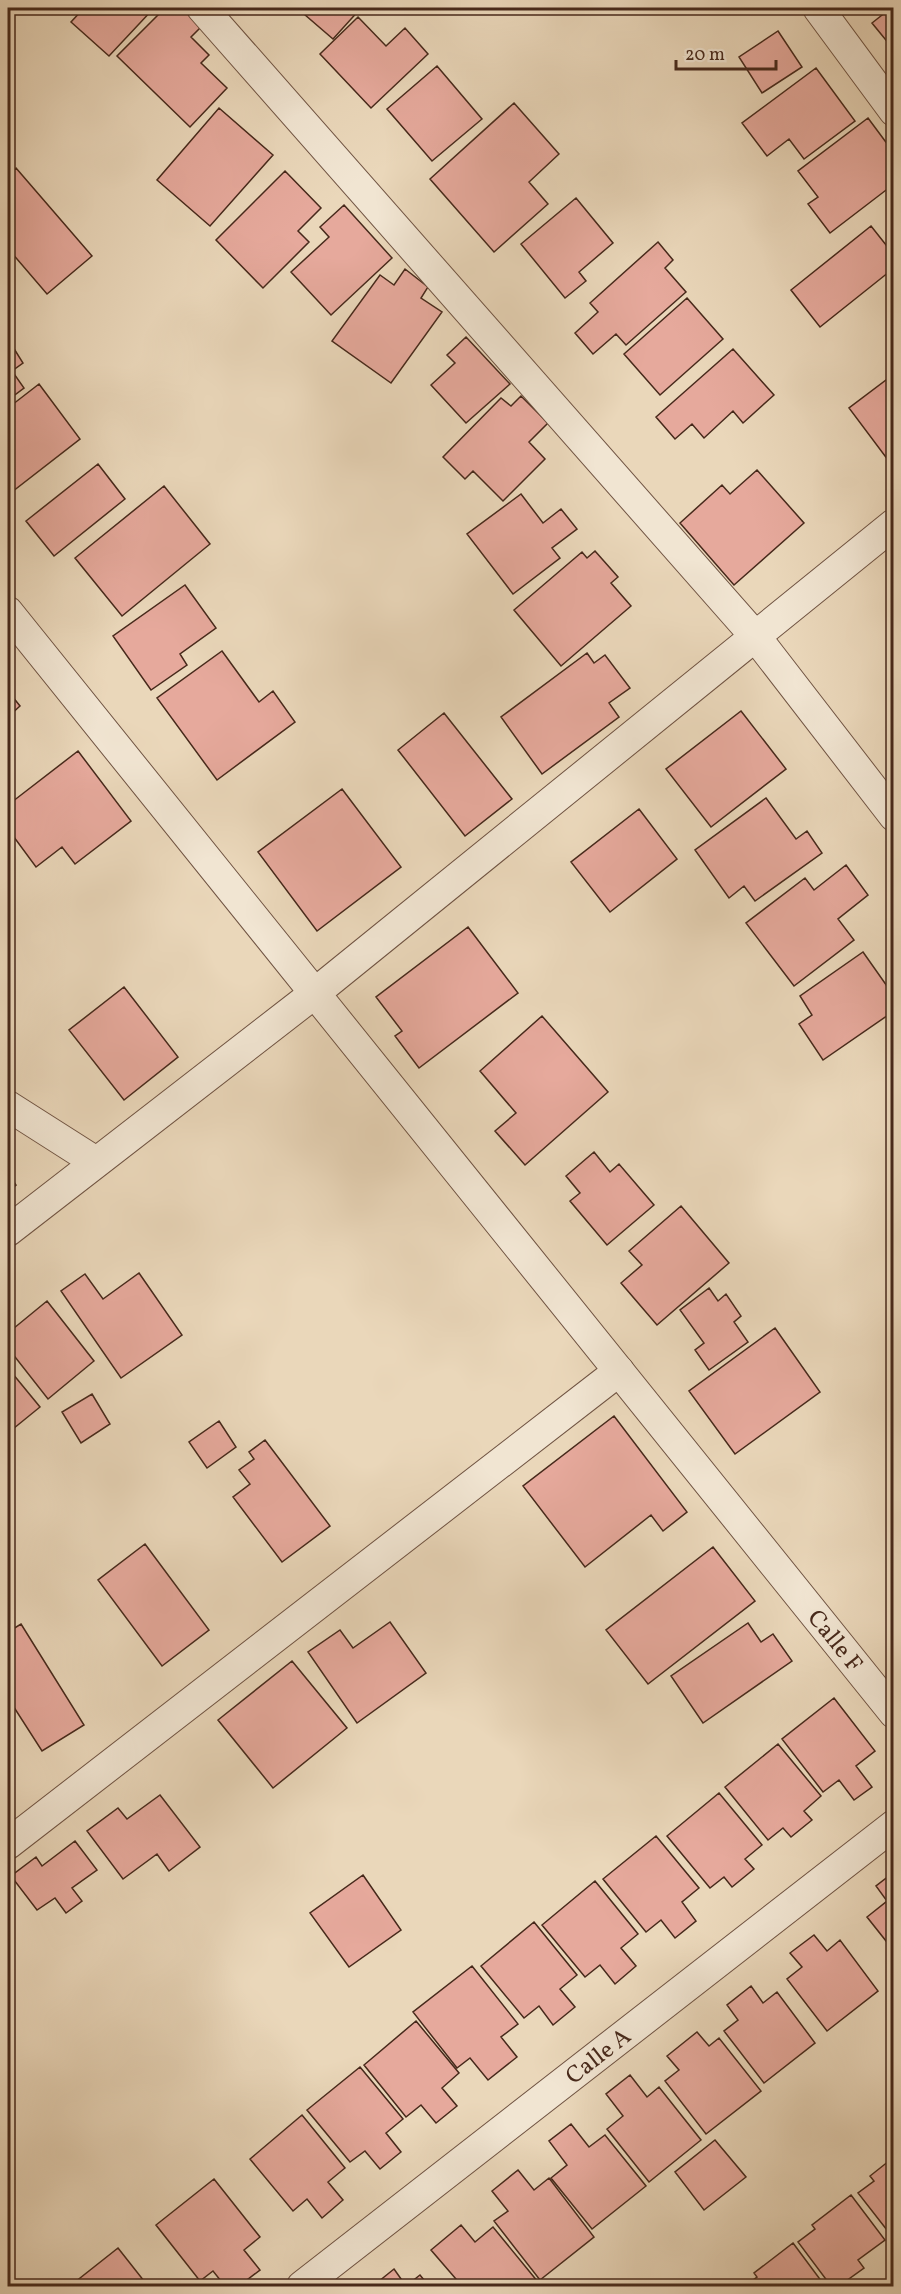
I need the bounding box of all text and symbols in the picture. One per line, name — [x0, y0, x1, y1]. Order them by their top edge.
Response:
scale bar — [676, 33, 776, 71]
text: 20 m — [685, 43, 725, 68]
street label: Calle F — [798, 1603, 870, 1680]
street label: Calle A — [559, 2021, 639, 2094]

